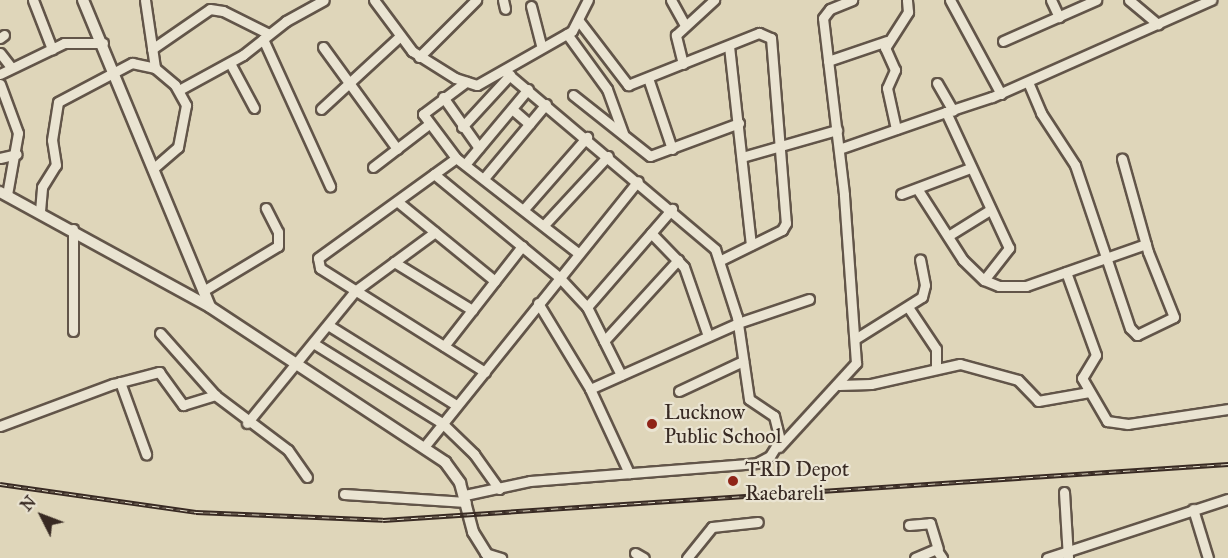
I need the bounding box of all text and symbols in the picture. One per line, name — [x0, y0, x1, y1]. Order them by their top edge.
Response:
place label: Lucknow Public School — [664, 399, 782, 449]
marker: Lucknow Public School — [645, 417, 659, 431]
place label: TRD Depot Raebareli — [745, 456, 849, 506]
marker: TRD Depot Raebareli — [726, 474, 740, 488]
north arrow — [12, 486, 72, 546]
text: N — [17, 492, 40, 515]

